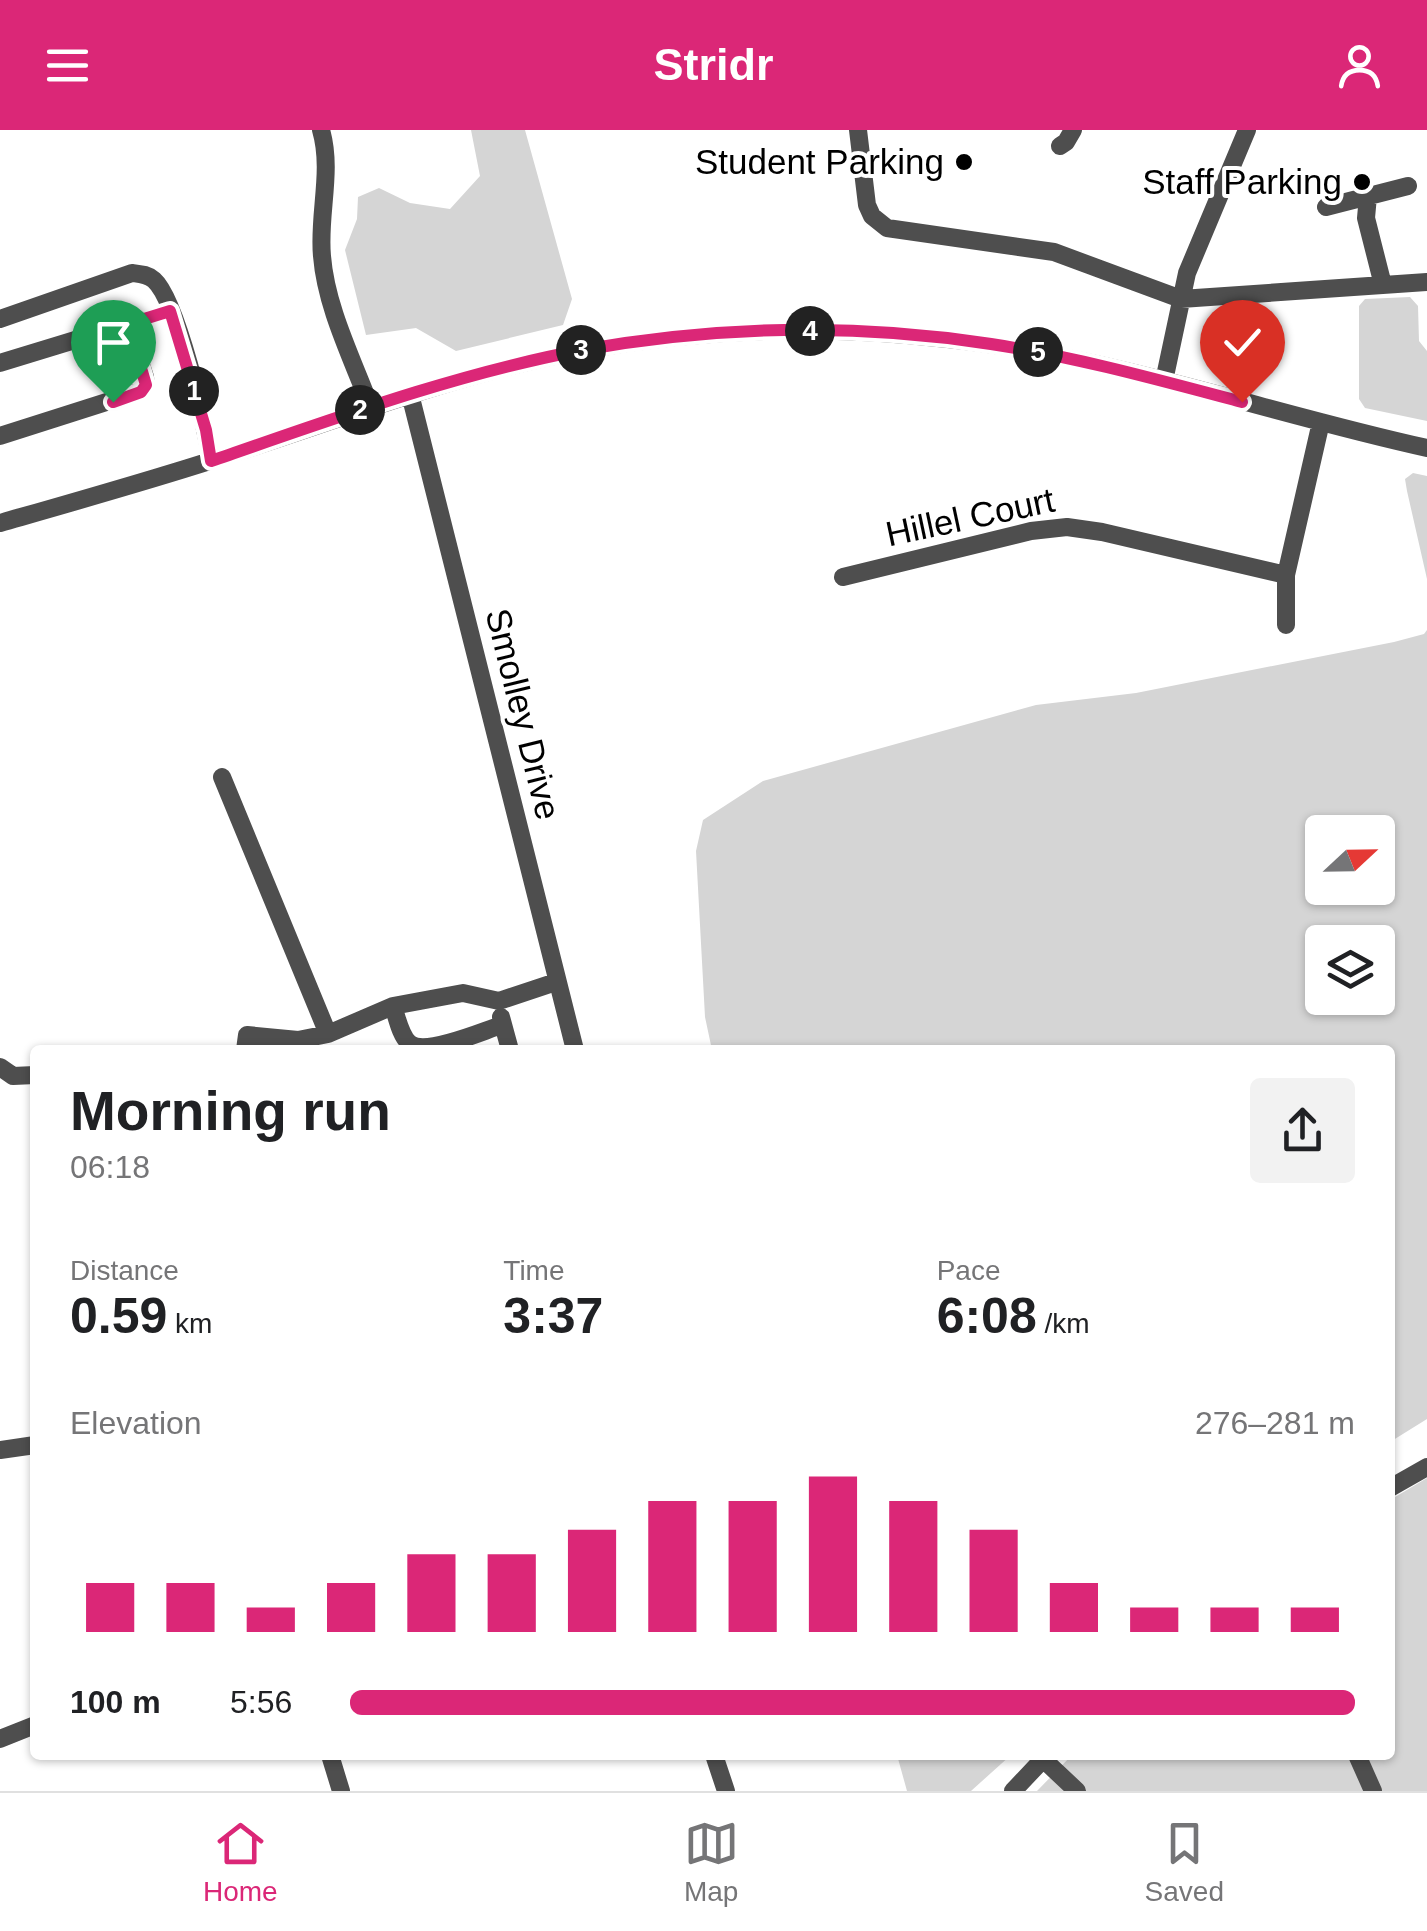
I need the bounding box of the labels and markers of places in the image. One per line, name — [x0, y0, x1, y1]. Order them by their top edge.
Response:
place label: Student Parking — [695, 142, 944, 181]
marker: Student Parking — [953, 151, 975, 173]
place label: Staff Parking — [1142, 162, 1342, 201]
marker: Staff Parking — [1351, 171, 1373, 193]
pin — [71, 300, 156, 403]
pin — [1200, 300, 1285, 403]
pin: 4 — [785, 306, 835, 356]
pin: 3 — [556, 325, 606, 375]
pin: 5 — [1013, 327, 1063, 377]
pin: 1 — [169, 366, 219, 416]
pin: 2 — [335, 385, 385, 435]

